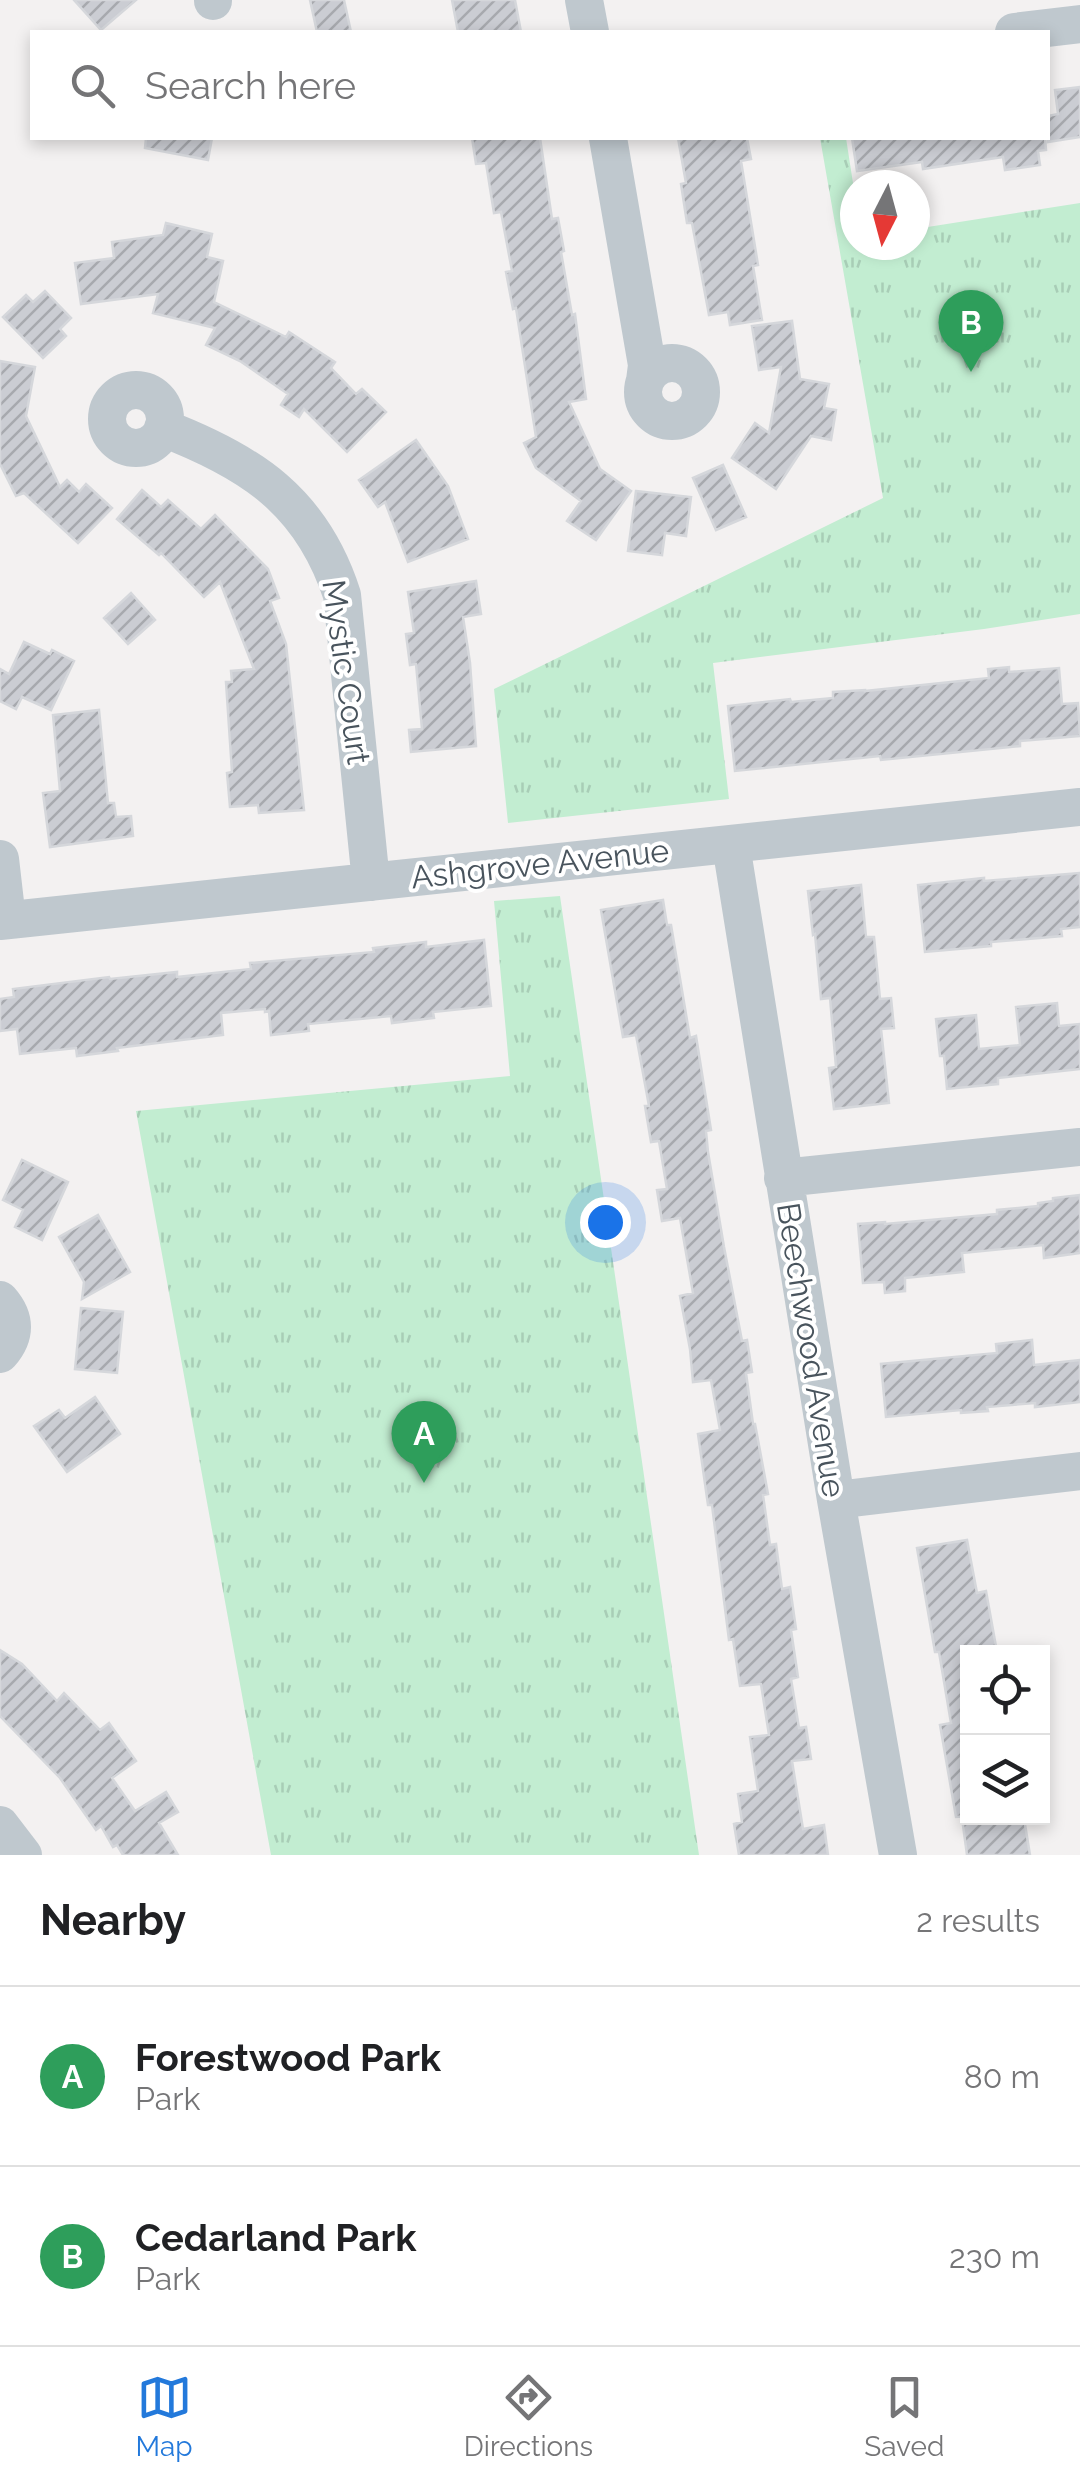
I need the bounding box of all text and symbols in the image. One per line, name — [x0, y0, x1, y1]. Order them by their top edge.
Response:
search box — [30, 30, 1050, 140]
icon: search — [65, 58, 120, 113]
text: Search here — [145, 63, 356, 108]
north arrow — [840, 170, 930, 260]
pin: B — [938, 290, 1004, 372]
street label: Mystic Court — [315, 577, 378, 767]
street label: Ashgrove Avenue — [409, 832, 671, 895]
your location — [580, 1197, 631, 1248]
street label: Beechwood Avenue — [770, 1200, 853, 1500]
pin: A — [392, 1400, 456, 1483]
map controls — [960, 1645, 1050, 1825]
button: locate — [960, 1645, 1050, 1735]
button: layers — [960, 1735, 1050, 1825]
text: Nearby — [40, 1896, 186, 1945]
text: 2 results — [916, 1902, 1040, 1939]
text: Forestwood Park — [135, 2035, 441, 2080]
text: A — [62, 2058, 83, 2095]
text: 80 m — [964, 2058, 1040, 2095]
text: Park — [135, 2080, 200, 2117]
text: Cedarland Park — [135, 2215, 416, 2260]
text: B — [62, 2238, 83, 2275]
text: 230 m — [949, 2238, 1040, 2275]
text: Park — [135, 2260, 200, 2297]
tab: Map — [136, 2370, 193, 2463]
tab: Directions — [464, 2370, 593, 2463]
tab: Saved — [864, 2370, 944, 2463]

